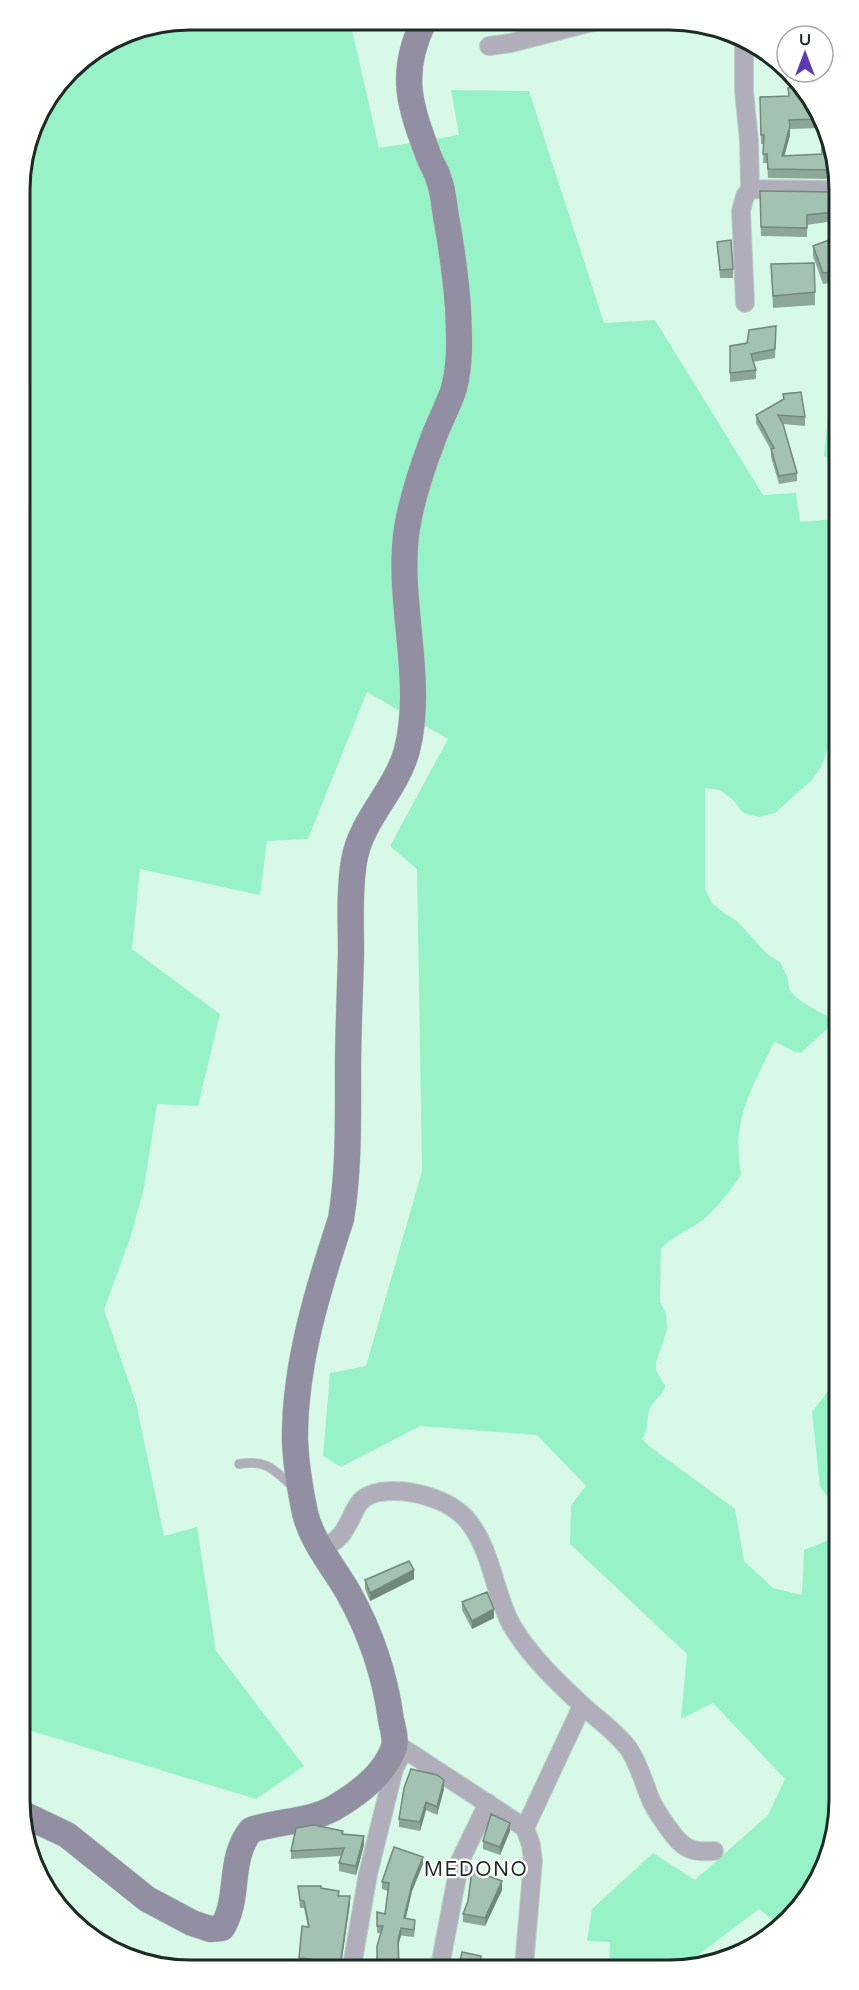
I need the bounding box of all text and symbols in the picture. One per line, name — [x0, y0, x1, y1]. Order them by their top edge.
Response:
north arrow — [775, 24, 835, 84]
text: U — [799, 30, 811, 50]
district label: MEDONO — [424, 1858, 528, 1882]

